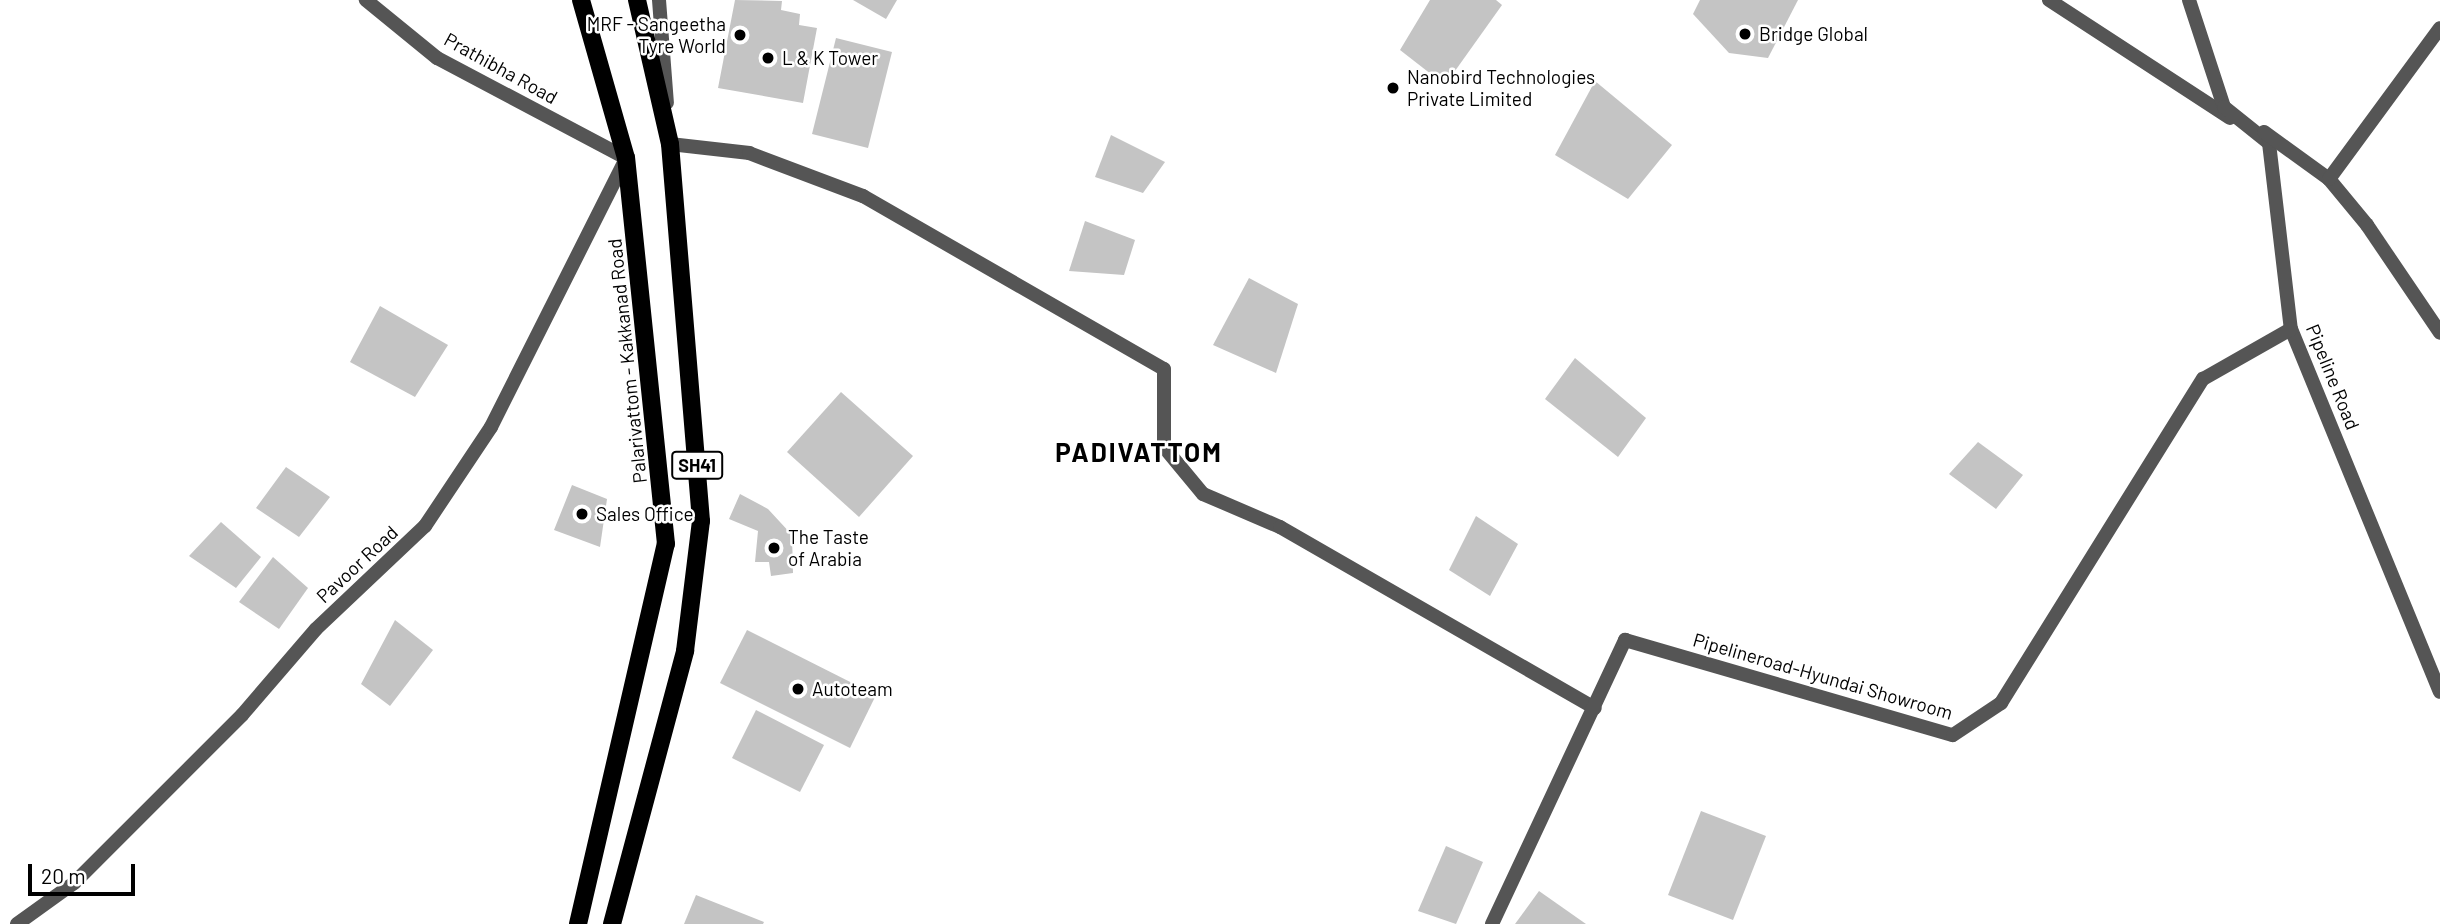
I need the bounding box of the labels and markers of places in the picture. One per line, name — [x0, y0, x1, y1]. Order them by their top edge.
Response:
place label: MRF - Sangeetha Tyre World — [587, 13, 726, 57]
place label: Bridge Global — [1759, 23, 1868, 45]
marker: Bridge Global — [1737, 26, 1753, 42]
marker: MRF - Sangeetha Tyre World — [732, 27, 748, 43]
place label: L & K Tower — [782, 47, 878, 69]
marker: L & K Tower — [760, 50, 776, 66]
place label: Nanobird Technologies Private Limited — [1407, 66, 1595, 110]
marker: Nanobird Technologies Private Limited — [1385, 80, 1401, 96]
place label: Sales Office — [596, 503, 694, 525]
marker: Sales Office — [574, 506, 590, 522]
place label: The Taste of Arabia — [788, 526, 869, 570]
marker: The Taste of Arabia — [766, 540, 782, 556]
place label: Autoteam — [812, 678, 893, 700]
marker: Autoteam — [790, 681, 806, 697]

